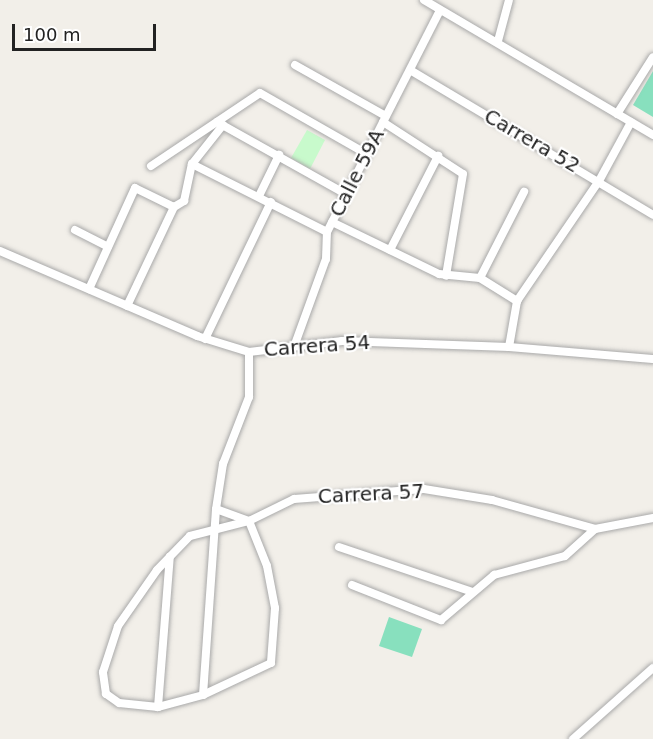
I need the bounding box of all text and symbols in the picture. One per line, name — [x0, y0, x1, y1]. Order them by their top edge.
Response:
scale bar — [15, 12, 159, 50]
text: 100 m — [23, 24, 81, 45]
street label: Carrera 52 — [480, 104, 584, 178]
street label: Calle 59A — [325, 125, 389, 221]
street label: Carrera 54 — [263, 330, 371, 362]
street label: Carrera 57 — [317, 479, 425, 509]

